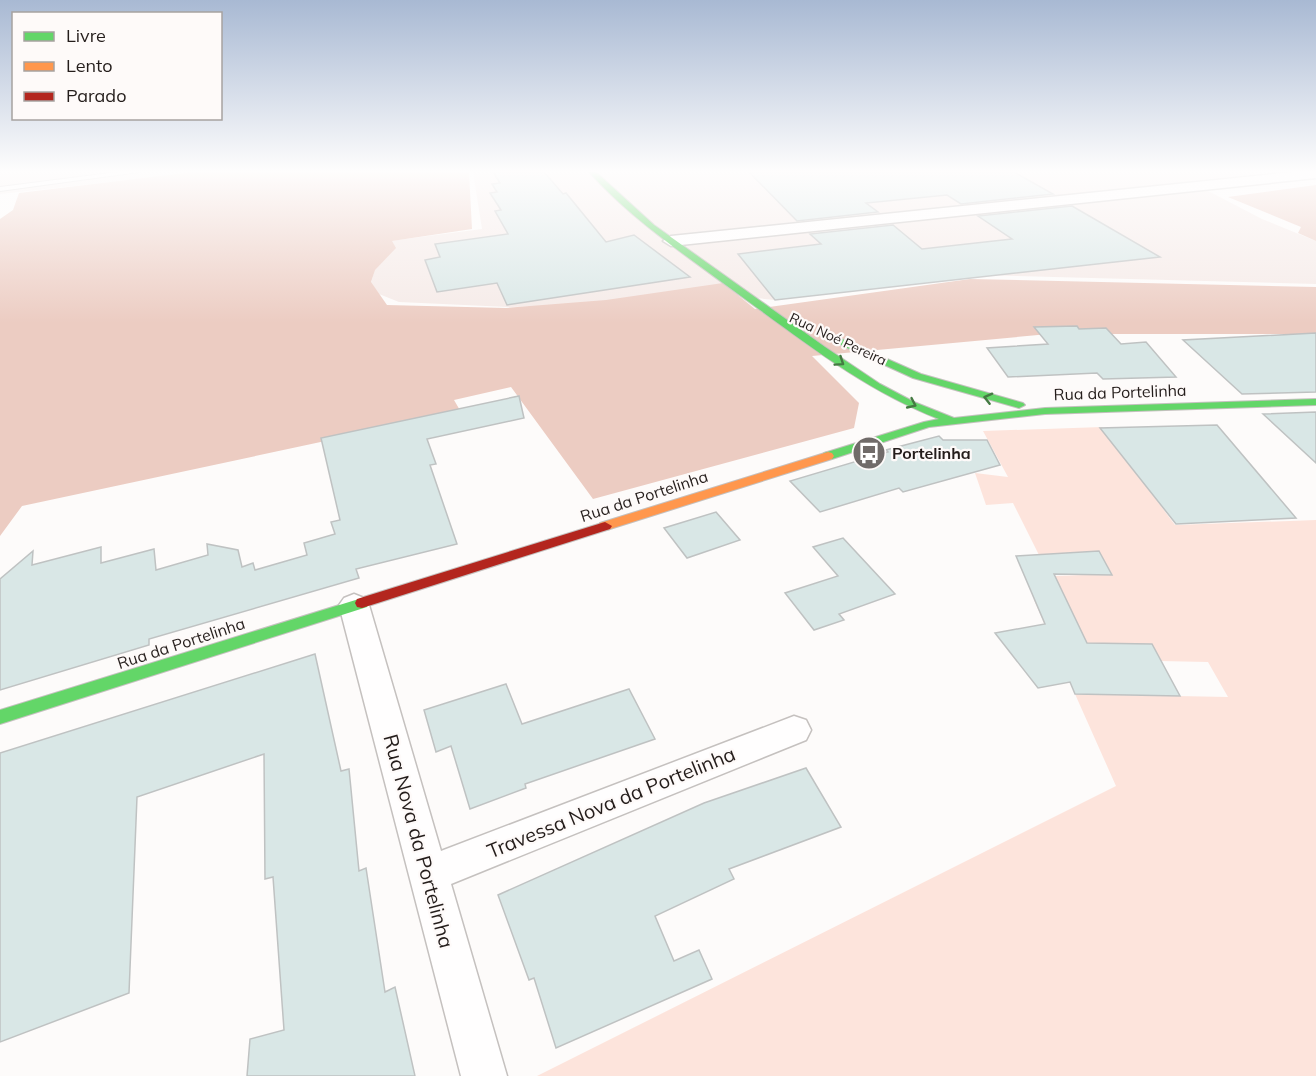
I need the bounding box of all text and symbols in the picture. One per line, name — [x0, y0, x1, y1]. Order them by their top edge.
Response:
legend — [12, 12, 222, 120]
text: Livre — [66, 24, 106, 47]
text: Lento — [66, 54, 113, 77]
text: Parado — [66, 84, 126, 107]
street label: Rua Noé Pereira — [786, 309, 890, 369]
one-way arrow — [834, 354, 844, 366]
street label: Rua da Portelinha — [1053, 380, 1187, 404]
one-way arrow — [983, 392, 993, 405]
one-way arrow — [906, 397, 917, 409]
bus stop icon: Portelinha — [851, 435, 887, 471]
place label: Portelinha — [892, 443, 971, 463]
street label: Rua da Portelinha — [578, 466, 710, 526]
street label: Rua da Portelinha — [115, 613, 247, 673]
street label: Rua Nova da Portelinha — [378, 731, 460, 951]
street label: Travessa Nova da Portelinha — [483, 741, 739, 863]

